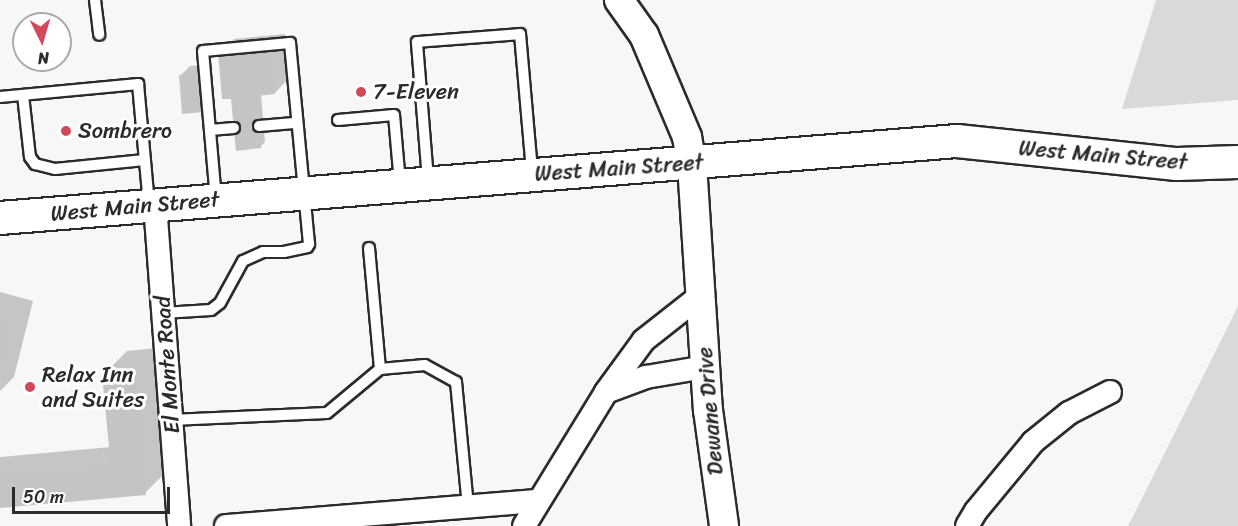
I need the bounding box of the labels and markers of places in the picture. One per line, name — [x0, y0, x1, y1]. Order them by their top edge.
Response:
place label: 7-Eleven — [373, 79, 459, 105]
marker: 7-Eleven — [354, 85, 368, 99]
place label: Sombrero — [78, 118, 172, 144]
marker: Sombrero — [59, 124, 73, 138]
place label: Relax Inn and Suites — [42, 361, 144, 412]
marker: Relax Inn and Suites — [23, 380, 37, 394]

